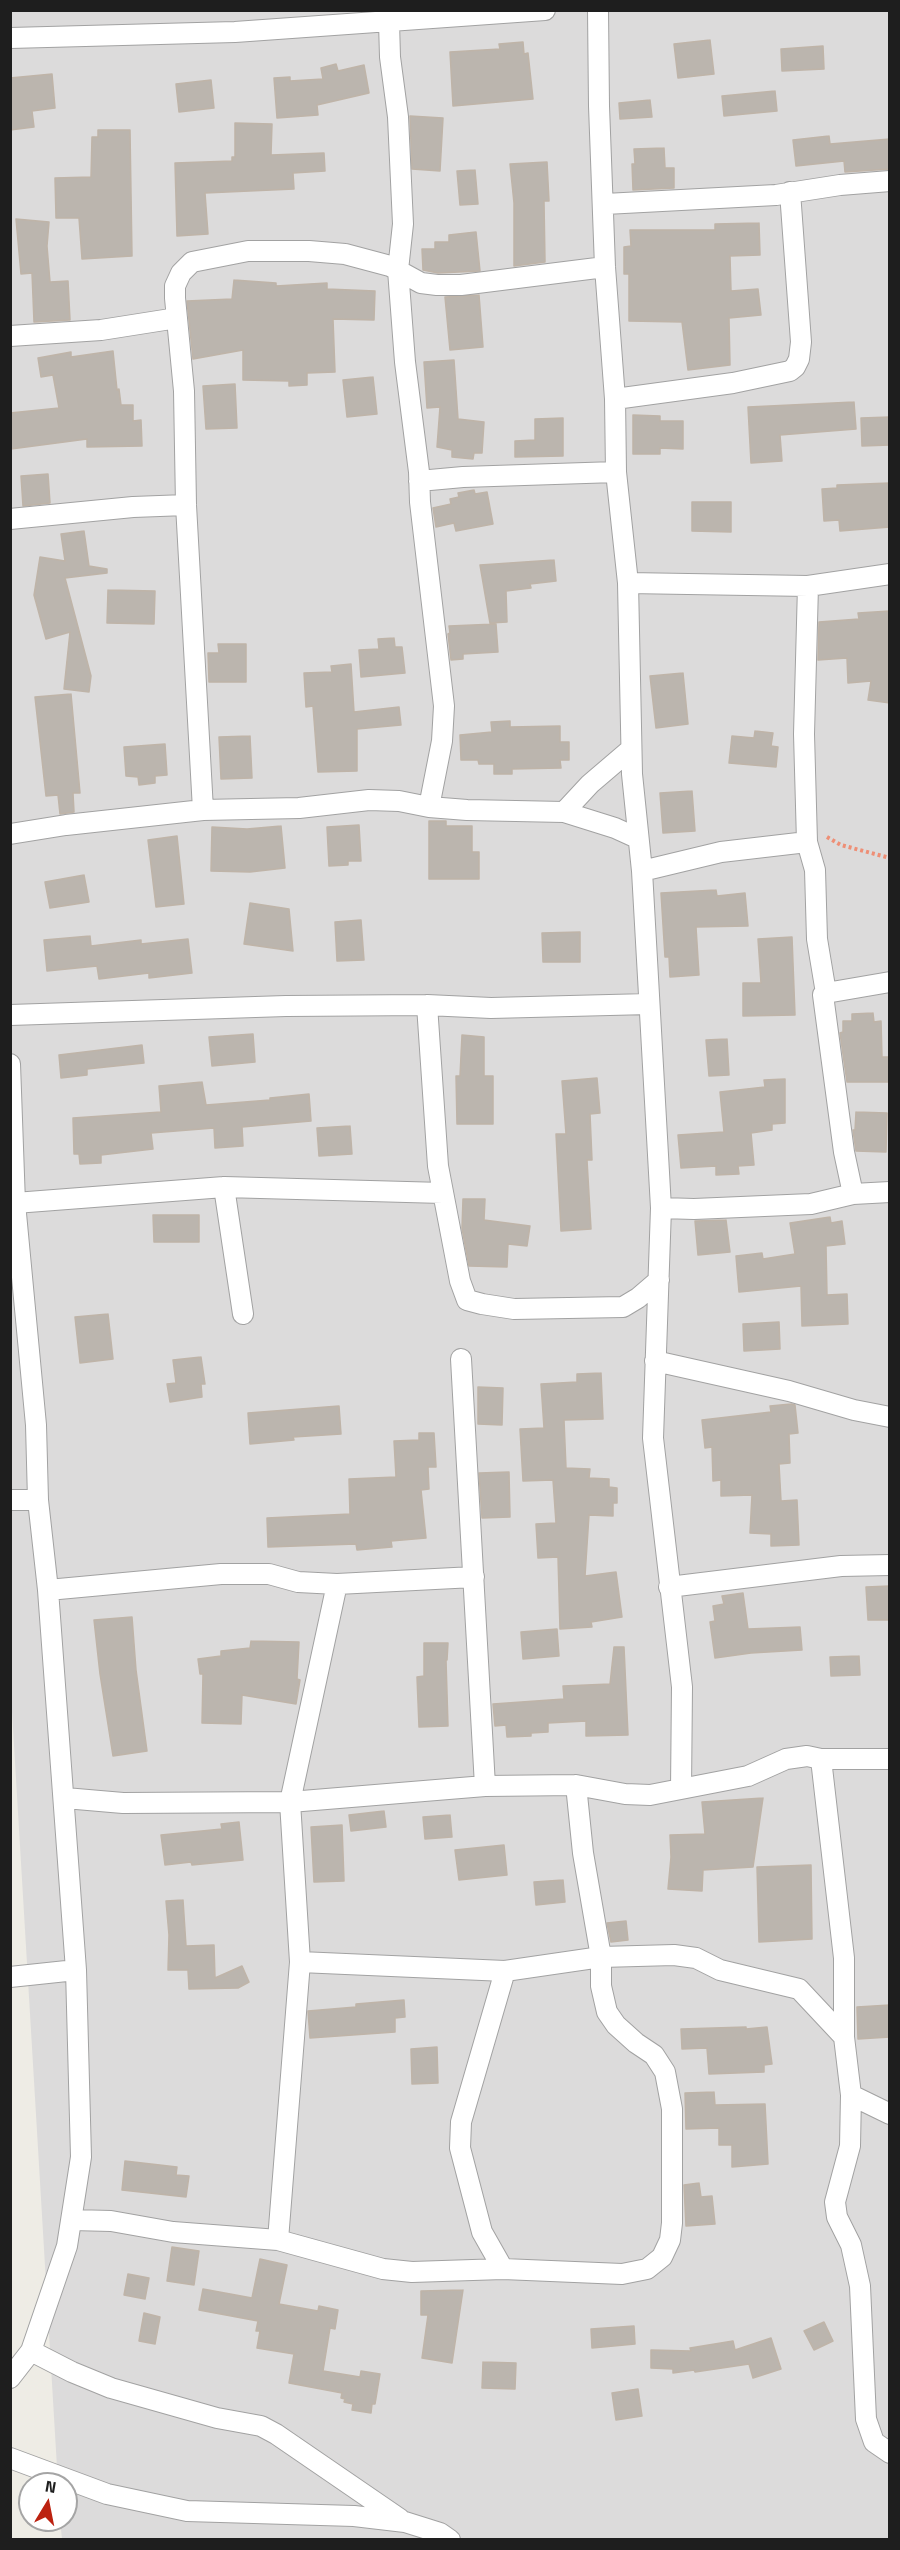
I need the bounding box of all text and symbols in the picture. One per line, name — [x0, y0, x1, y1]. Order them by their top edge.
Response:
north arrow — [18, 2472, 78, 2532]
text: N — [43, 2473, 58, 2499]

